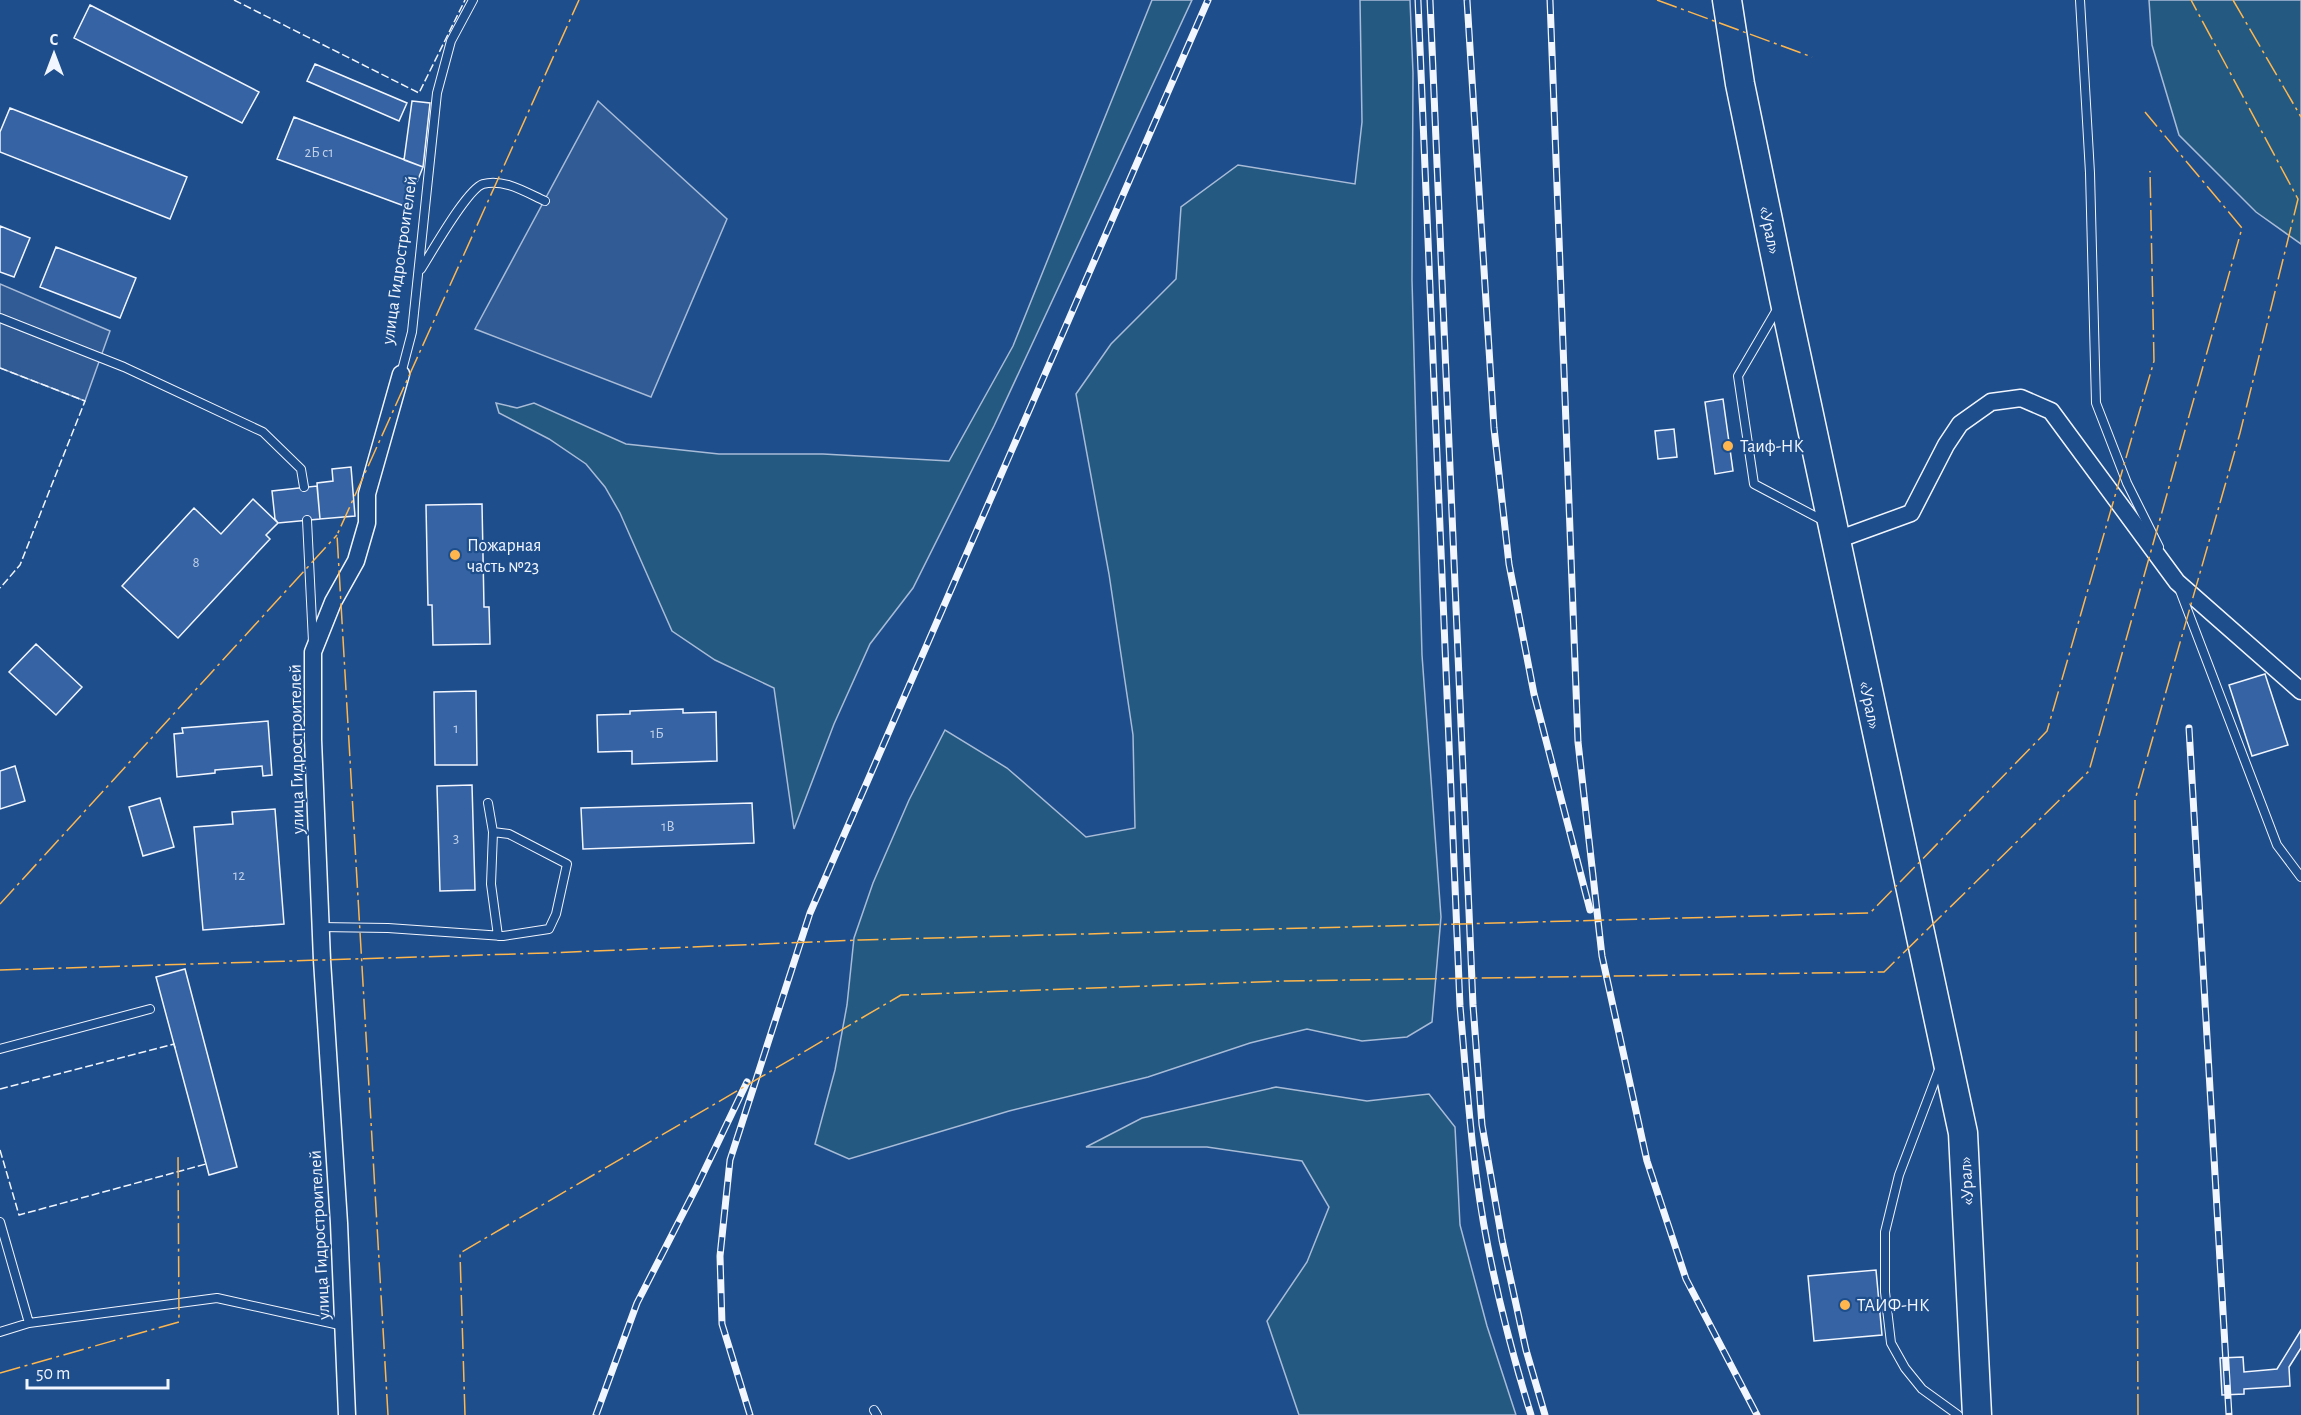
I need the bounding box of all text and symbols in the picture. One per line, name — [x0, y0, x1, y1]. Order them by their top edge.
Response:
north arrow — [24, 24, 84, 84]
text: С — [50, 32, 59, 48]
house number: 2Б с1 — [304, 145, 334, 160]
street label: улица Гидростроителей — [379, 175, 421, 347]
street label: «Урал» — [1755, 204, 1783, 256]
place label: Таиф-НК — [1740, 438, 1804, 456]
marker: Таиф-НК — [1721, 439, 1735, 453]
place label: Пожарная часть №23 — [467, 537, 542, 576]
marker: Пожарная часть №23 — [448, 548, 462, 562]
house number: 8 — [192, 555, 200, 570]
street label: улица Гидростроителей — [287, 664, 307, 835]
street label: «Урал» — [1855, 679, 1883, 731]
house number: 1 — [453, 721, 459, 736]
house number: 1Б — [650, 726, 664, 741]
house number: 1В — [661, 819, 675, 834]
house number: 3 — [453, 831, 459, 846]
house number: 12 — [233, 868, 245, 883]
street label: улица Гидростроителей — [307, 1150, 333, 1321]
street label: «Урал» — [1957, 1156, 1977, 1206]
place label: ТАИФ-НК — [1857, 1297, 1930, 1315]
marker: ТАИФ-НК — [1838, 1298, 1852, 1312]
scale bar — [27, 1352, 168, 1390]
text: 50 m — [36, 1365, 70, 1383]

